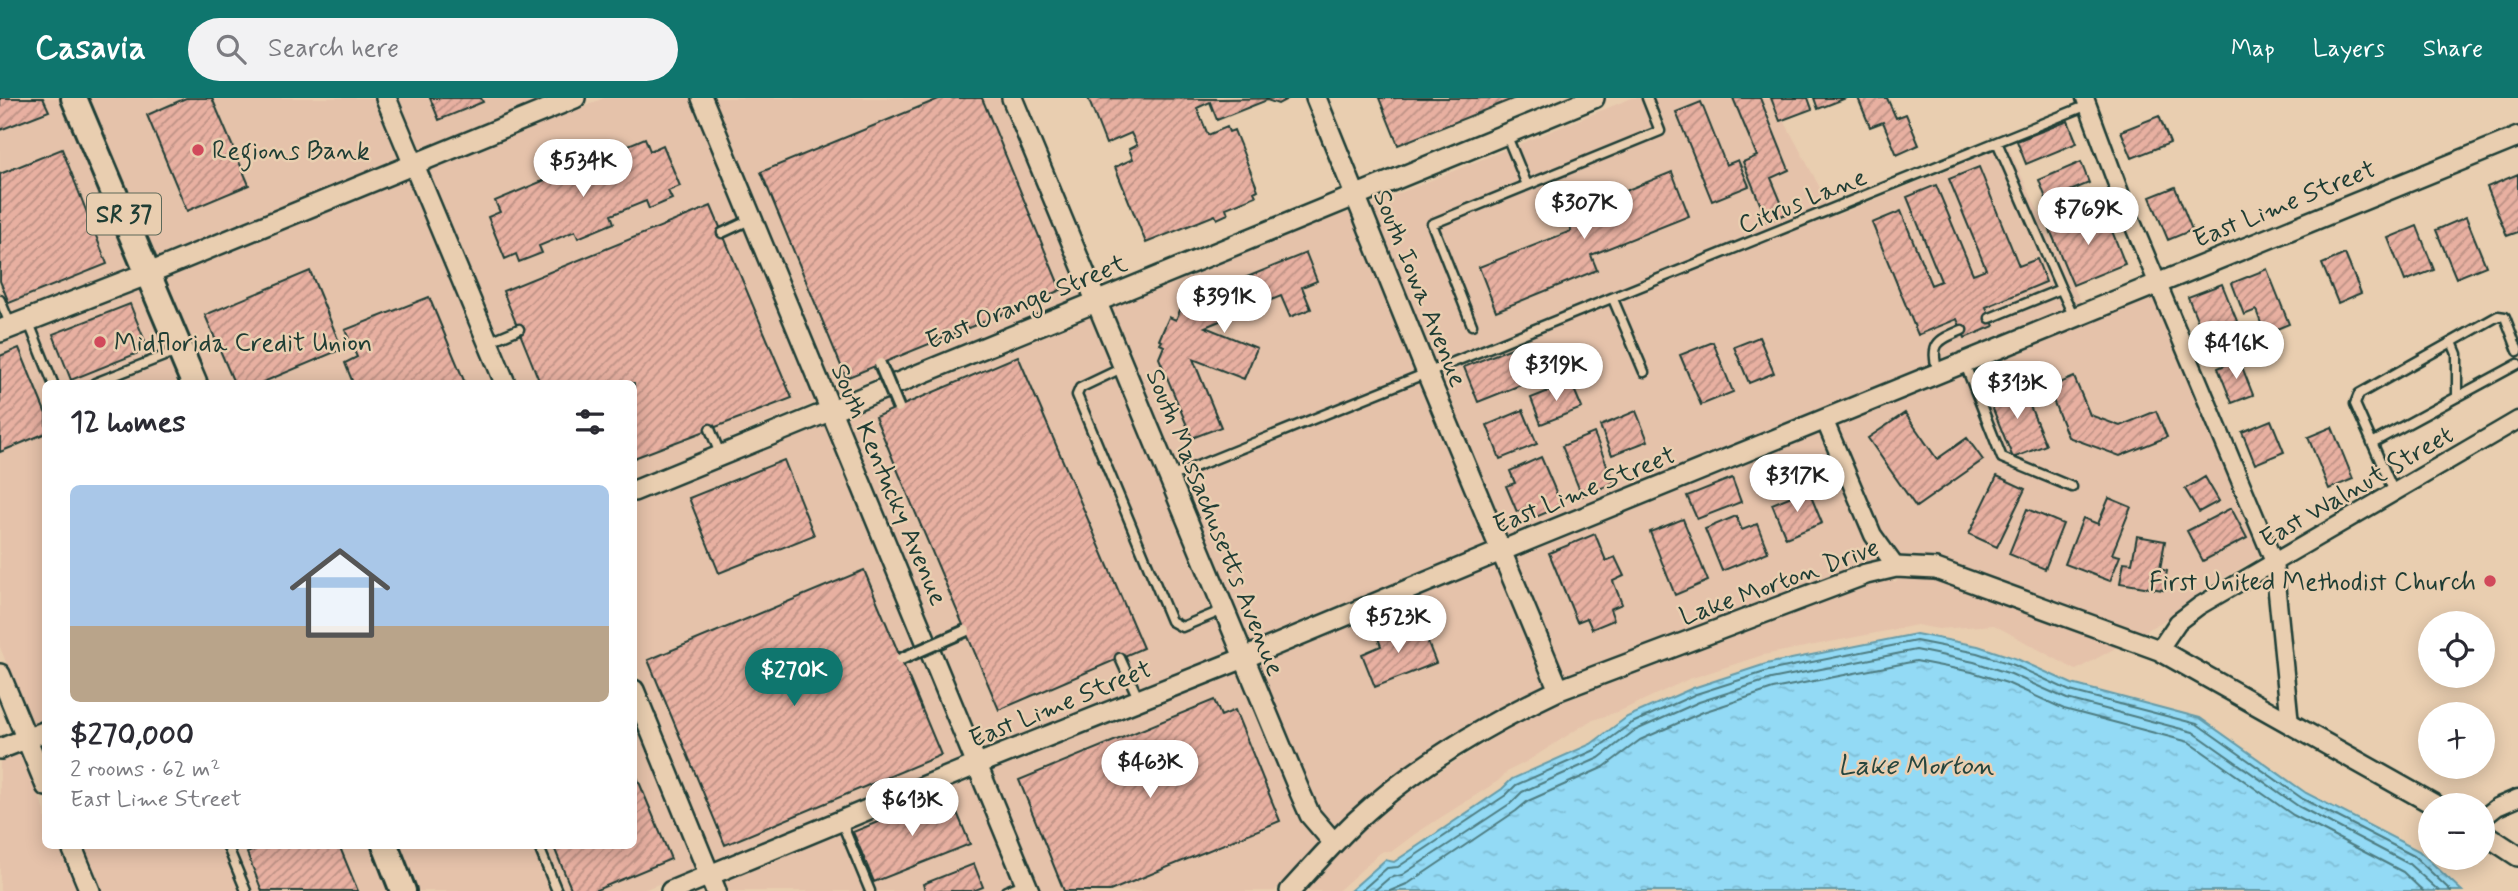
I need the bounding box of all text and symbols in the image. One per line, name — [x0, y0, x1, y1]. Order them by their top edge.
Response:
search box — [188, 18, 678, 81]
text: Casavia — [35, 27, 146, 71]
icon: search — [212, 30, 250, 68]
text: Search here — [268, 32, 399, 66]
text: Map — [2231, 34, 2275, 65]
text: Layers — [2313, 34, 2385, 65]
text: Share — [2423, 34, 2483, 65]
place label: Regions Bank — [212, 135, 370, 172]
pin: $534K — [534, 140, 632, 199]
marker: Regions Bank — [190, 142, 206, 158]
text: $534K — [550, 147, 616, 177]
street label: East Lime Street — [2188, 153, 2381, 257]
street label: Citrus Lane — [1733, 161, 1872, 243]
pin: $307K — [1535, 181, 1633, 241]
street label: South Iowa Avenue — [1364, 185, 1474, 393]
pin: $769K — [2039, 188, 2137, 247]
text: $307K — [1551, 189, 1617, 219]
road number: SR 37 — [87, 194, 161, 234]
text: $769K — [2054, 195, 2122, 225]
street label: East Orange Street — [921, 247, 1133, 361]
pin: $391K — [1175, 275, 1273, 335]
text: $391K — [1193, 283, 1255, 313]
pin: $416K — [2187, 322, 2285, 381]
place label: Midflorida Credit Union — [114, 327, 372, 361]
text: $416K — [2204, 329, 2268, 359]
marker: Midflorida Credit Union — [92, 334, 108, 350]
pin: $319K — [1507, 344, 1605, 403]
text: $319K — [1525, 351, 1587, 381]
street label: South Kentucky Avenue — [822, 359, 955, 611]
pin: $313K — [1968, 362, 2066, 421]
street label: South Massachusetts Avenue — [1137, 364, 1292, 682]
text: $313K — [1987, 369, 2047, 399]
text: 12 homes — [70, 403, 186, 442]
icon: filters — [571, 403, 609, 441]
street label: East Walnut Street — [2254, 419, 2460, 557]
street label: East Lime Street — [1488, 439, 1681, 543]
pin: $317K — [1748, 454, 1846, 514]
text: $317K — [1766, 462, 1828, 492]
icon: home — [277, 530, 403, 656]
street label: Lake Morton Drive — [1675, 531, 1884, 635]
place label: First United Methodist Church — [2149, 566, 2476, 600]
marker: First United Methodist Church — [2482, 573, 2498, 589]
pin: $523K — [1349, 596, 1447, 655]
text: $523K — [1365, 603, 1431, 633]
map controls — [2418, 611, 2495, 870]
button: locate — [2418, 611, 2495, 688]
pin: $270K — [745, 648, 843, 708]
street label: East Lime Street — [964, 653, 1157, 757]
text: $270K — [761, 656, 827, 686]
button: + — [2418, 702, 2495, 779]
text: $270,000 — [70, 716, 194, 755]
pin: $463K — [1101, 740, 1199, 800]
text: $463K — [1117, 748, 1183, 778]
water label: Lake Morton — [1838, 748, 1994, 785]
text: 2 rooms · 62 m² — [70, 755, 221, 785]
pin: $613K — [863, 778, 961, 838]
text: East Lime Street — [70, 785, 242, 815]
text: $613K — [882, 786, 942, 816]
button: − — [2418, 793, 2495, 870]

